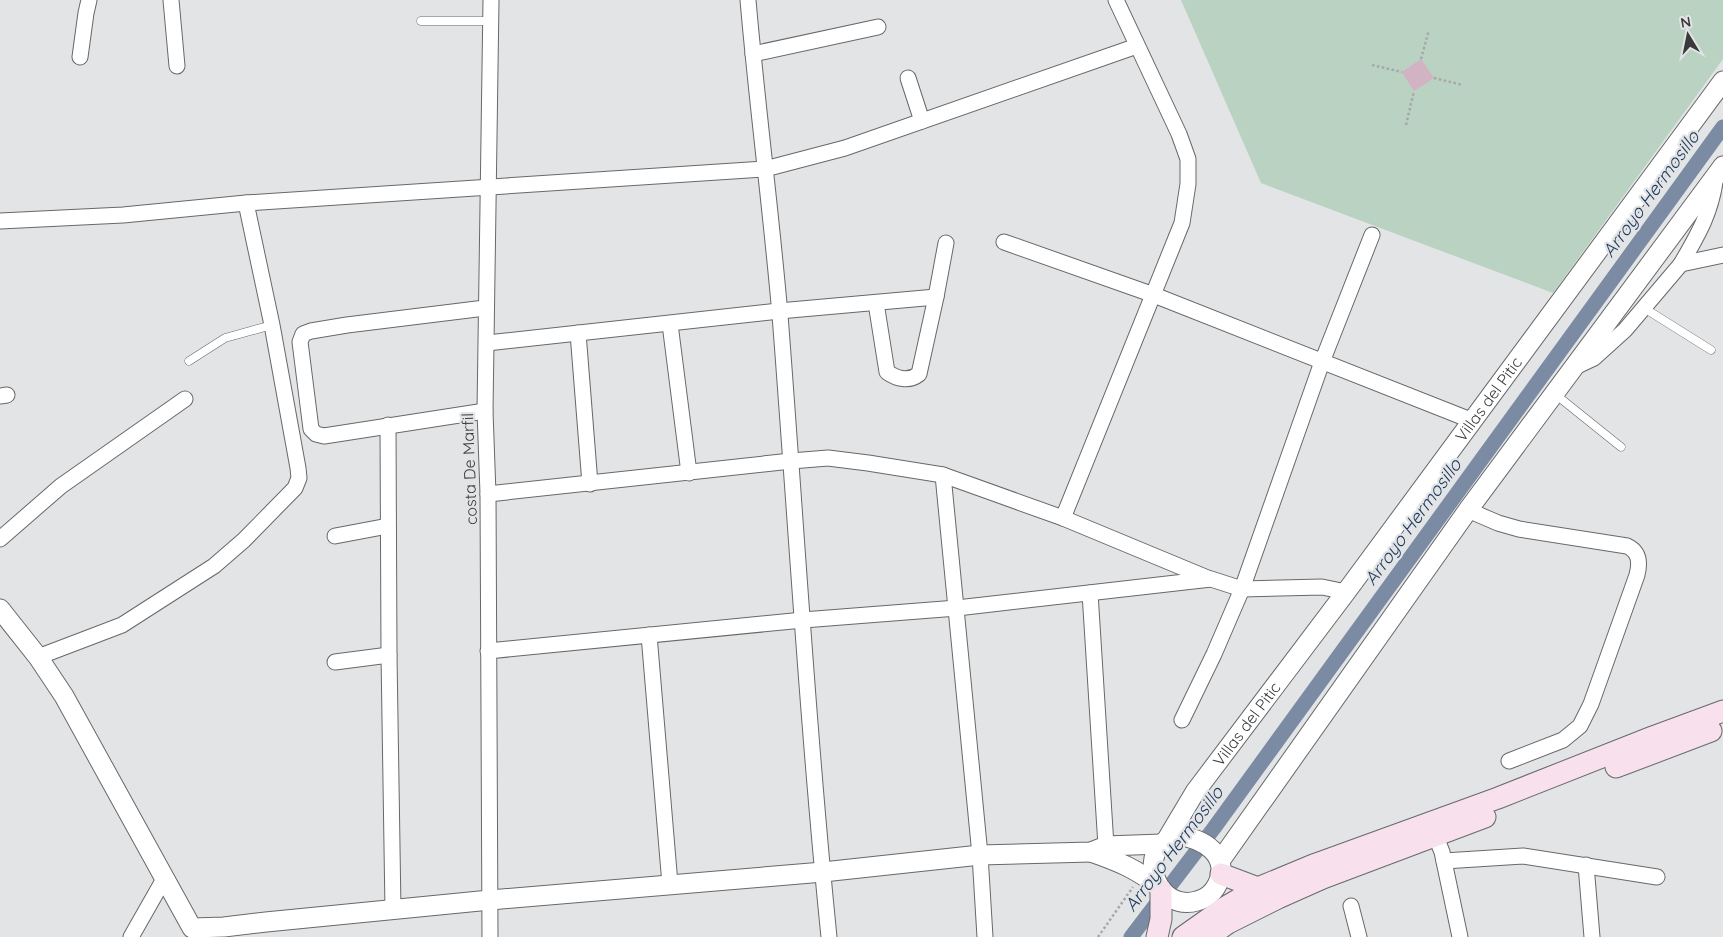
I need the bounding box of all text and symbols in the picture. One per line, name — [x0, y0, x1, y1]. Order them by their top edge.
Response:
north arrow — [1663, 10, 1713, 60]
text: N — [1679, 12, 1692, 32]
water label: Arroyo Hermosillo — [1597, 125, 1705, 261]
street label: Villas del Pitic — [1451, 353, 1526, 445]
street label: costa De Marfil — [457, 413, 481, 525]
water label: Arroyo Hermosillo — [1359, 453, 1467, 589]
street label: Villas del Pitic — [1208, 678, 1285, 770]
water label: Arroyo Hermosillo — [1119, 781, 1229, 916]

